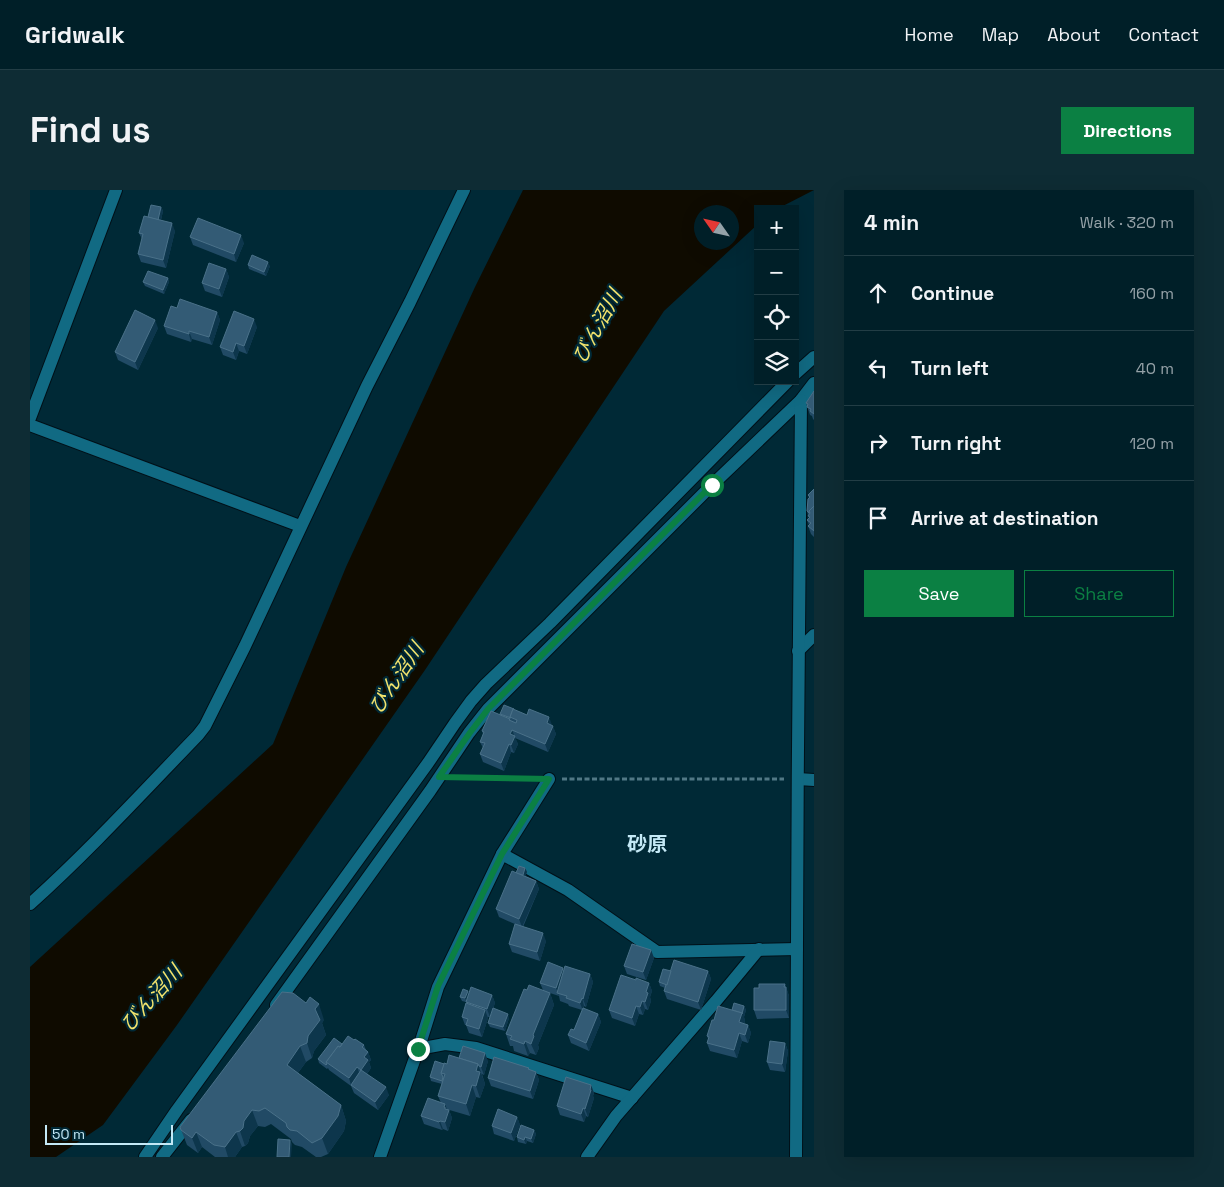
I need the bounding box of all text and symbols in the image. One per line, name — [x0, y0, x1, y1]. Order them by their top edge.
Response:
text: Gridwalk — [25, 19, 125, 50]
text: Home — [905, 23, 954, 46]
text: Map — [982, 23, 1019, 46]
text: About — [1047, 23, 1101, 46]
text: Contact — [1129, 23, 1199, 46]
button: Directions — [1061, 107, 1194, 154]
text: Find us — [30, 108, 151, 152]
north arrow — [694, 205, 739, 250]
map controls — [754, 205, 799, 385]
button: + — [754, 205, 799, 250]
text: 4 min — [864, 209, 919, 236]
text: Walk · 320 m — [1080, 212, 1174, 233]
button: − — [754, 250, 799, 295]
icon: ahead — [864, 279, 892, 307]
text: Continue — [911, 281, 994, 306]
water label: びん沼川 — [566, 283, 629, 367]
text: 160 m — [1129, 283, 1174, 304]
button: locate — [754, 295, 799, 340]
button: layers — [754, 340, 799, 385]
icon: left — [864, 354, 892, 382]
text: Turn left — [911, 356, 989, 381]
text: 40 m — [1136, 358, 1174, 379]
icon: right — [864, 429, 892, 457]
text: Turn right — [911, 431, 1001, 456]
text: 120 m — [1130, 433, 1174, 454]
route start — [701, 474, 724, 497]
icon: arrive — [864, 504, 892, 532]
text: Arrive at destination — [911, 506, 1099, 531]
button: Save — [864, 570, 1014, 617]
button: Share — [1024, 570, 1174, 617]
water label: びん沼川 — [363, 636, 430, 718]
district label: 砂原 — [627, 831, 667, 857]
water label: びん沼川 — [115, 958, 189, 1036]
route end — [407, 1038, 430, 1061]
scale bar — [45, 1122, 172, 1145]
text: 50 m — [52, 1125, 85, 1143]

